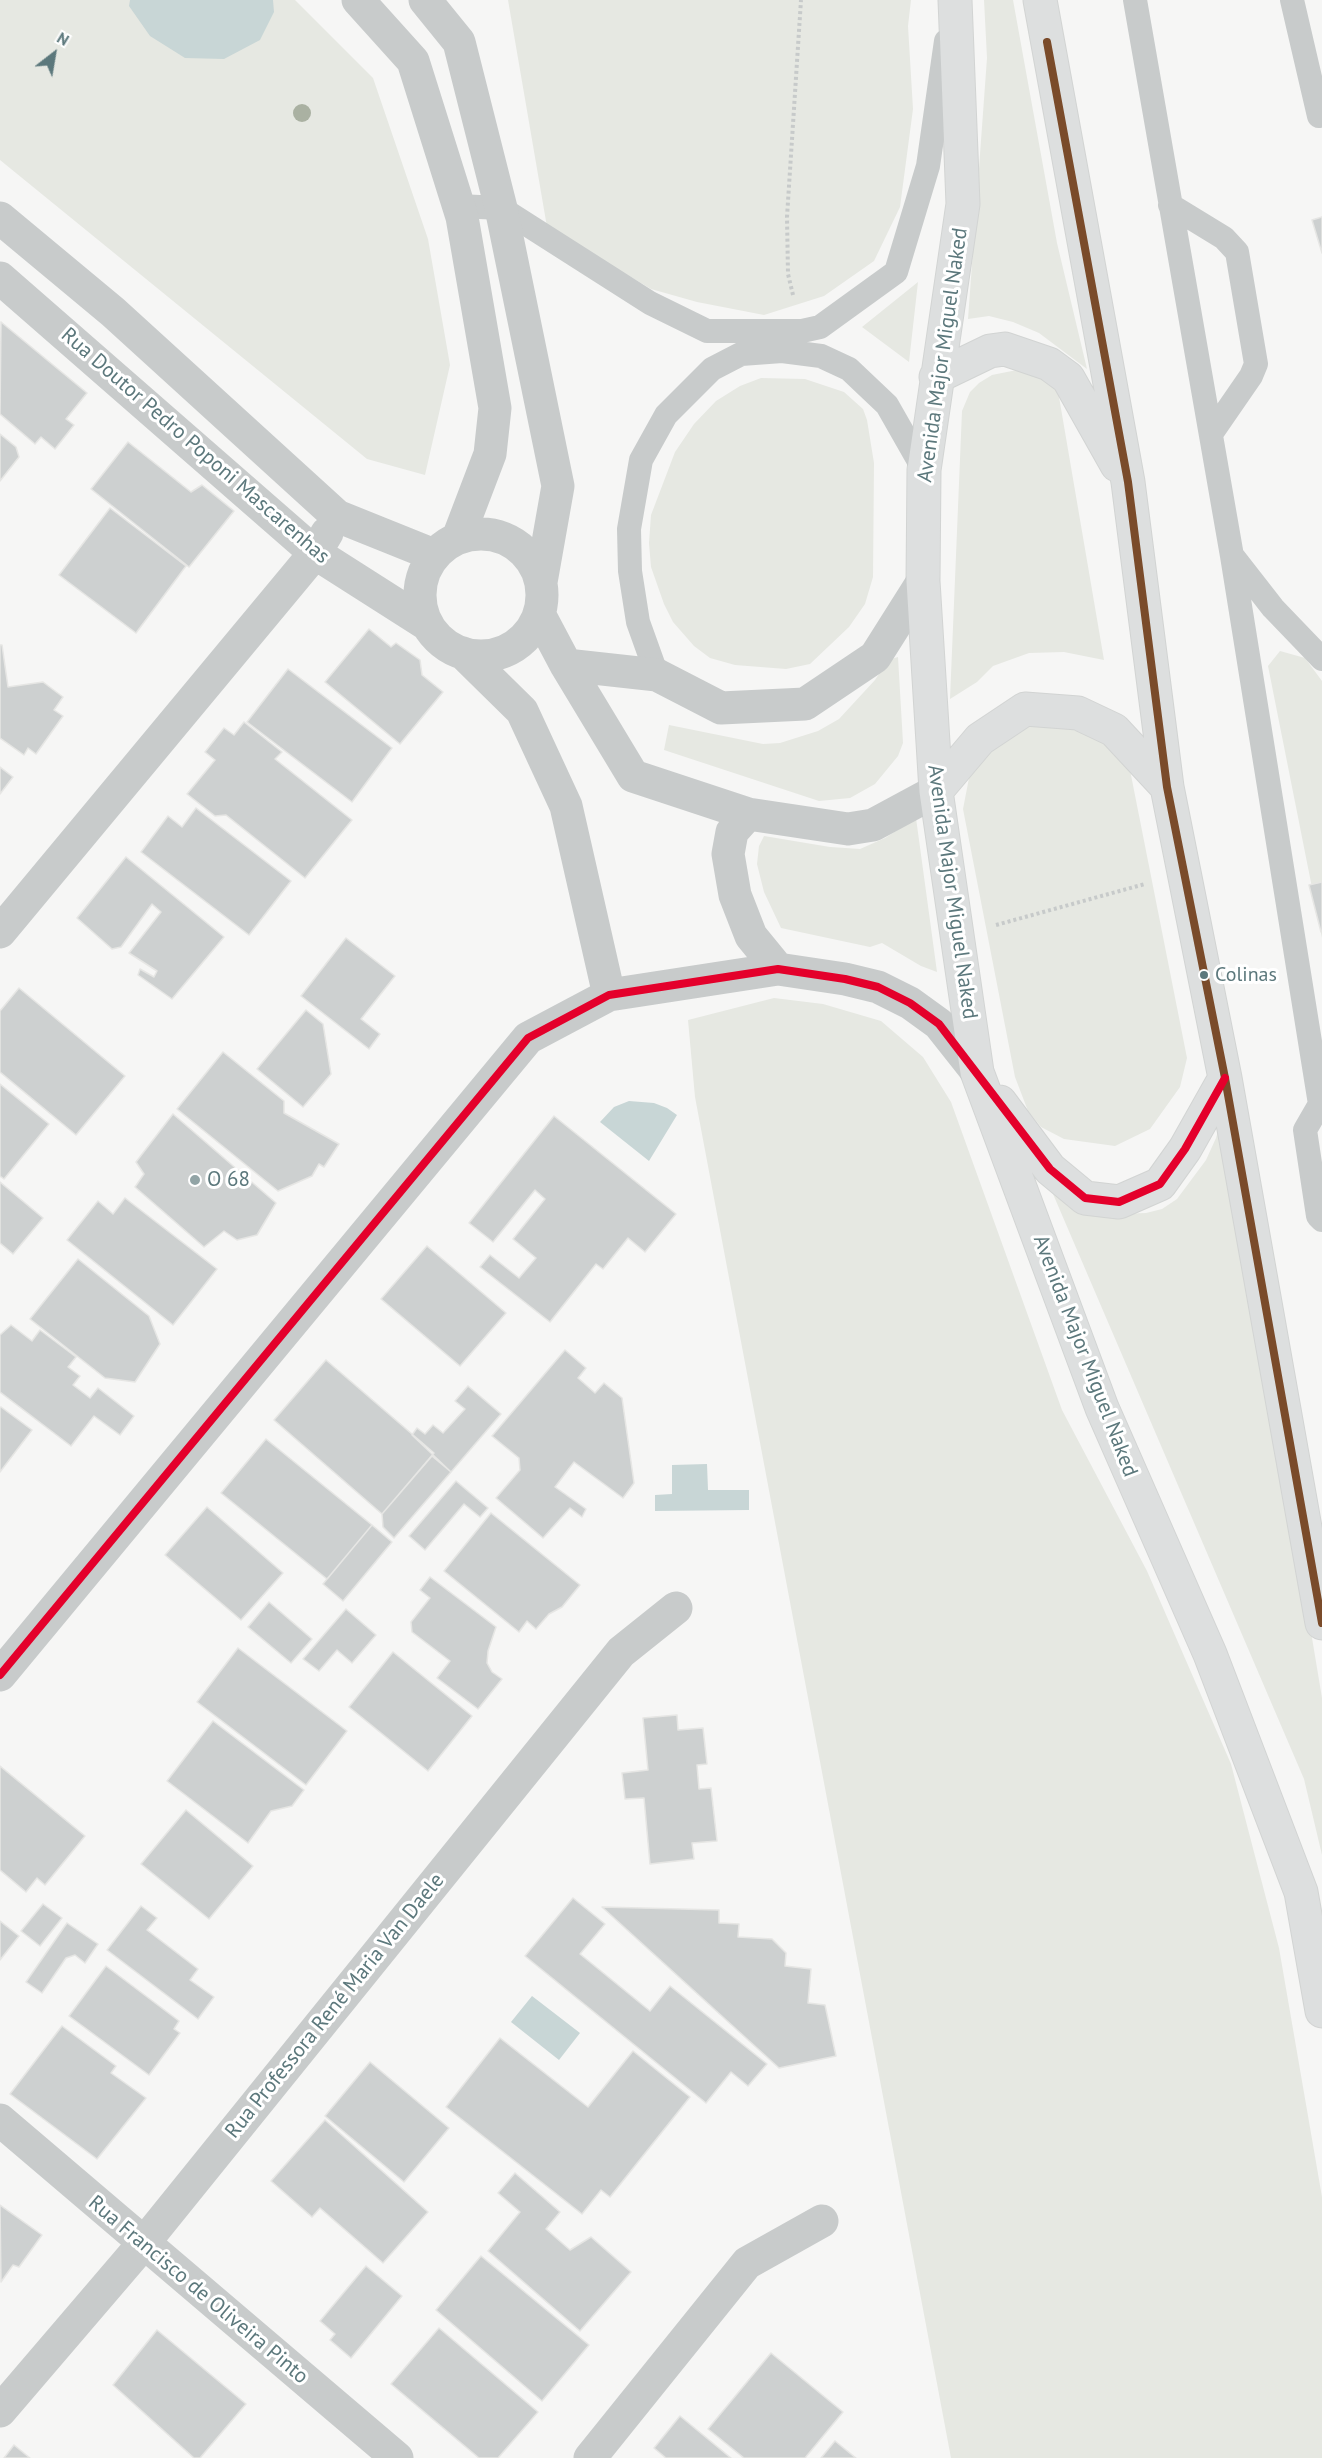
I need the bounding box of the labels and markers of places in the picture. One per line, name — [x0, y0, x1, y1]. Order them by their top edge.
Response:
place label: Colinas — [1215, 963, 1277, 987]
marker: Colinas — [1198, 969, 1210, 981]
place label: O 68 — [207, 1167, 250, 1193]
marker: O 68 — [188, 1173, 202, 1187]

